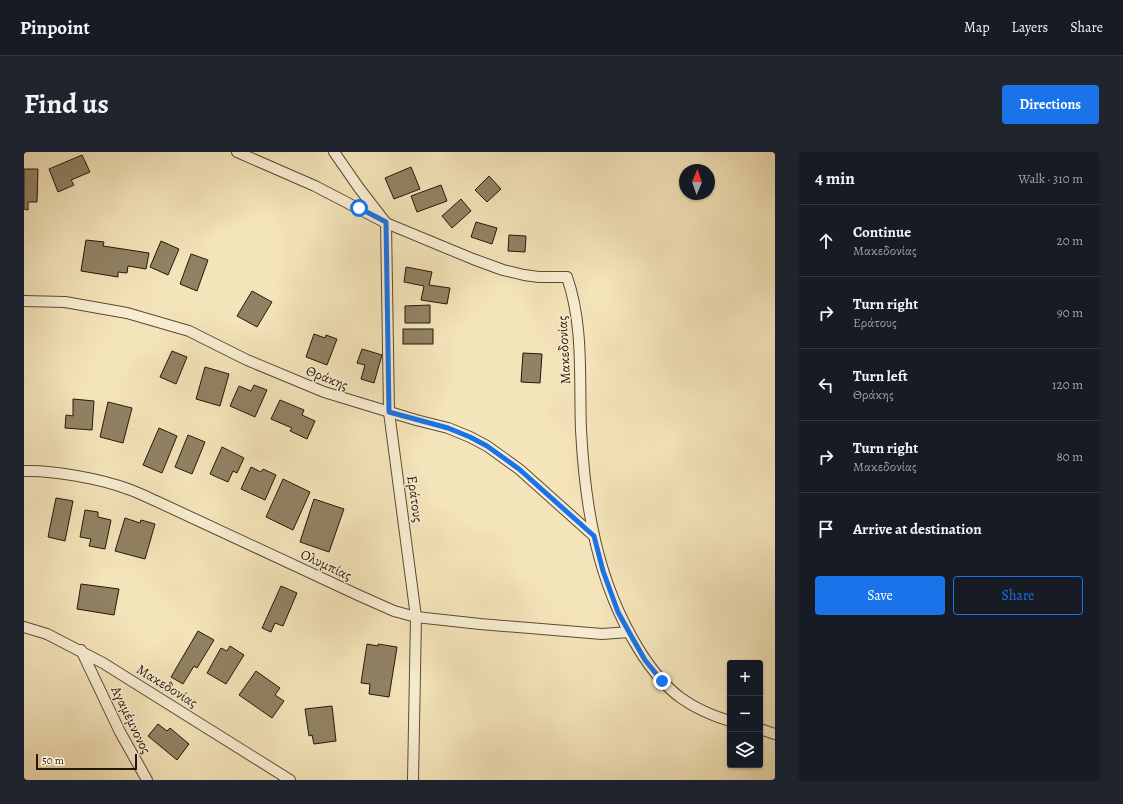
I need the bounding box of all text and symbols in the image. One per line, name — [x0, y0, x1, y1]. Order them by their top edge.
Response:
text: Pinpoint — [20, 15, 90, 41]
text: Map — [964, 18, 990, 37]
text: Layers — [1012, 18, 1048, 37]
text: Share — [1070, 18, 1103, 37]
text: Find us — [24, 85, 109, 123]
button: Directions — [1002, 85, 1099, 124]
north arrow — [679, 164, 715, 200]
text: 4 min — [815, 167, 855, 190]
text: Walk · 310 m — [1018, 170, 1083, 187]
route start — [350, 199, 368, 217]
text: Continue — [853, 222, 911, 242]
icon: ahead — [815, 230, 837, 252]
text: 20 m — [1057, 232, 1083, 249]
text: Μακεδονίας — [853, 242, 917, 259]
text: Turn right — [853, 294, 918, 314]
icon: right — [815, 302, 837, 324]
text: 90 m — [1057, 304, 1083, 321]
text: Εράτους — [853, 314, 897, 331]
street label: Μακεδονίας — [553, 315, 575, 385]
street label: Θράκης — [303, 361, 351, 395]
text: Turn left — [853, 366, 908, 386]
icon: left — [815, 374, 837, 396]
text: 120 m — [1052, 376, 1083, 393]
text: Θράκης — [853, 386, 894, 403]
text: Turn right — [853, 438, 918, 458]
icon: right — [815, 446, 837, 468]
text: 80 m — [1056, 448, 1083, 465]
text: Μακεδονίας — [853, 458, 917, 475]
street label: Εράτους — [402, 474, 428, 524]
icon: arrive — [815, 518, 837, 540]
text: Arrive at destination — [853, 519, 982, 539]
street label: Ολυμπίας — [297, 545, 355, 585]
button: Save — [815, 576, 945, 615]
button: Share — [953, 576, 1083, 615]
street label: Μακεδονίας — [133, 660, 201, 712]
map controls — [727, 660, 763, 768]
button: + — [727, 660, 763, 696]
route end — [653, 672, 671, 690]
street label: Αγαμέμνονος — [106, 682, 156, 757]
button: − — [727, 696, 763, 732]
button: layers — [727, 732, 763, 768]
scale bar — [36, 752, 137, 771]
text: 50 m — [42, 753, 64, 768]

